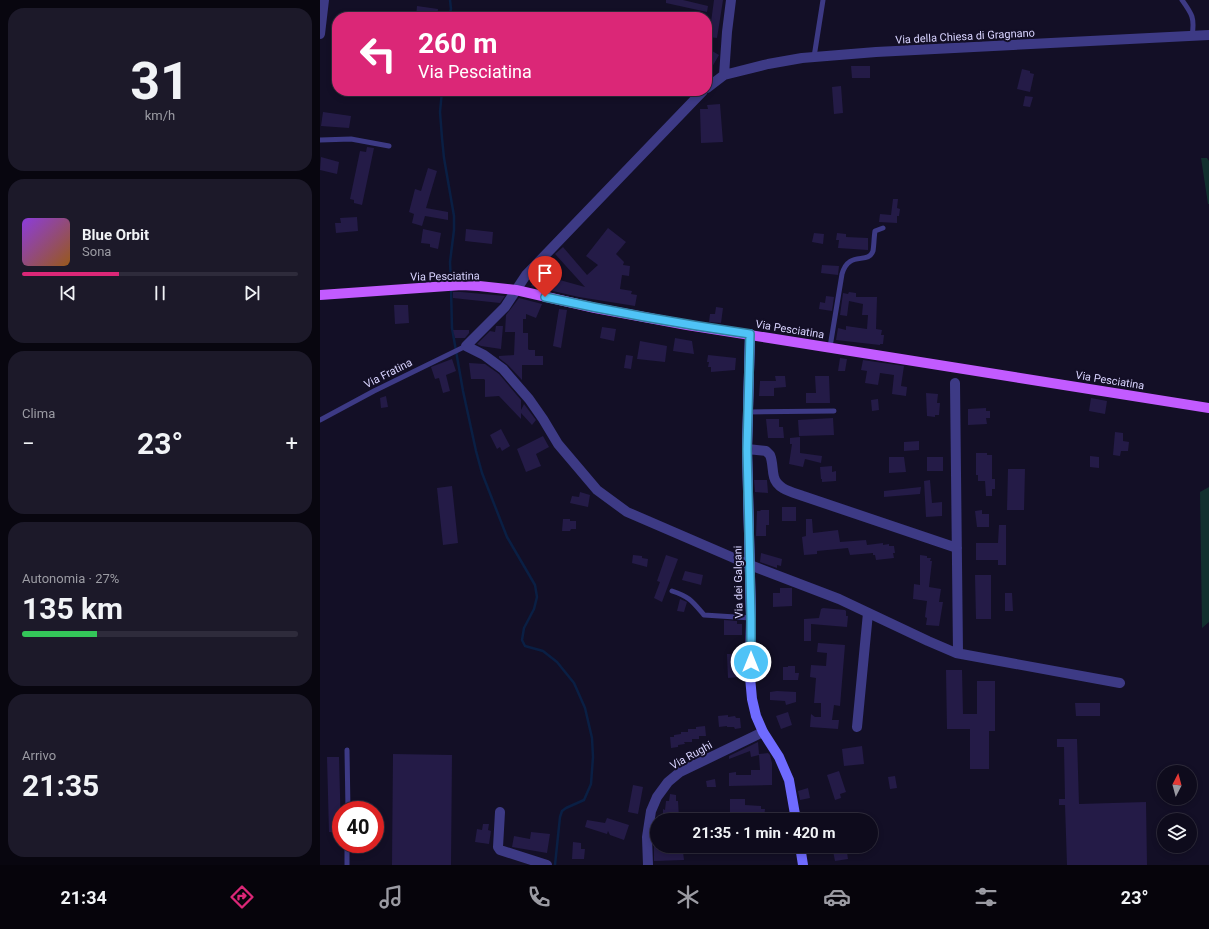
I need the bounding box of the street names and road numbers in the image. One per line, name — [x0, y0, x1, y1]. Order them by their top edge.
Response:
street label: Via della Chiesa di Gragnano — [895, 26, 1035, 47]
street label: Via Pesciatina — [410, 269, 480, 284]
street label: Via Pesciatina — [755, 318, 825, 341]
street label: Via Fratina — [362, 356, 414, 391]
street label: Via Pesciatina — [1075, 369, 1145, 392]
street label: Via dei Galgani — [731, 545, 746, 619]
street label: Via Rughi — [668, 739, 715, 772]

